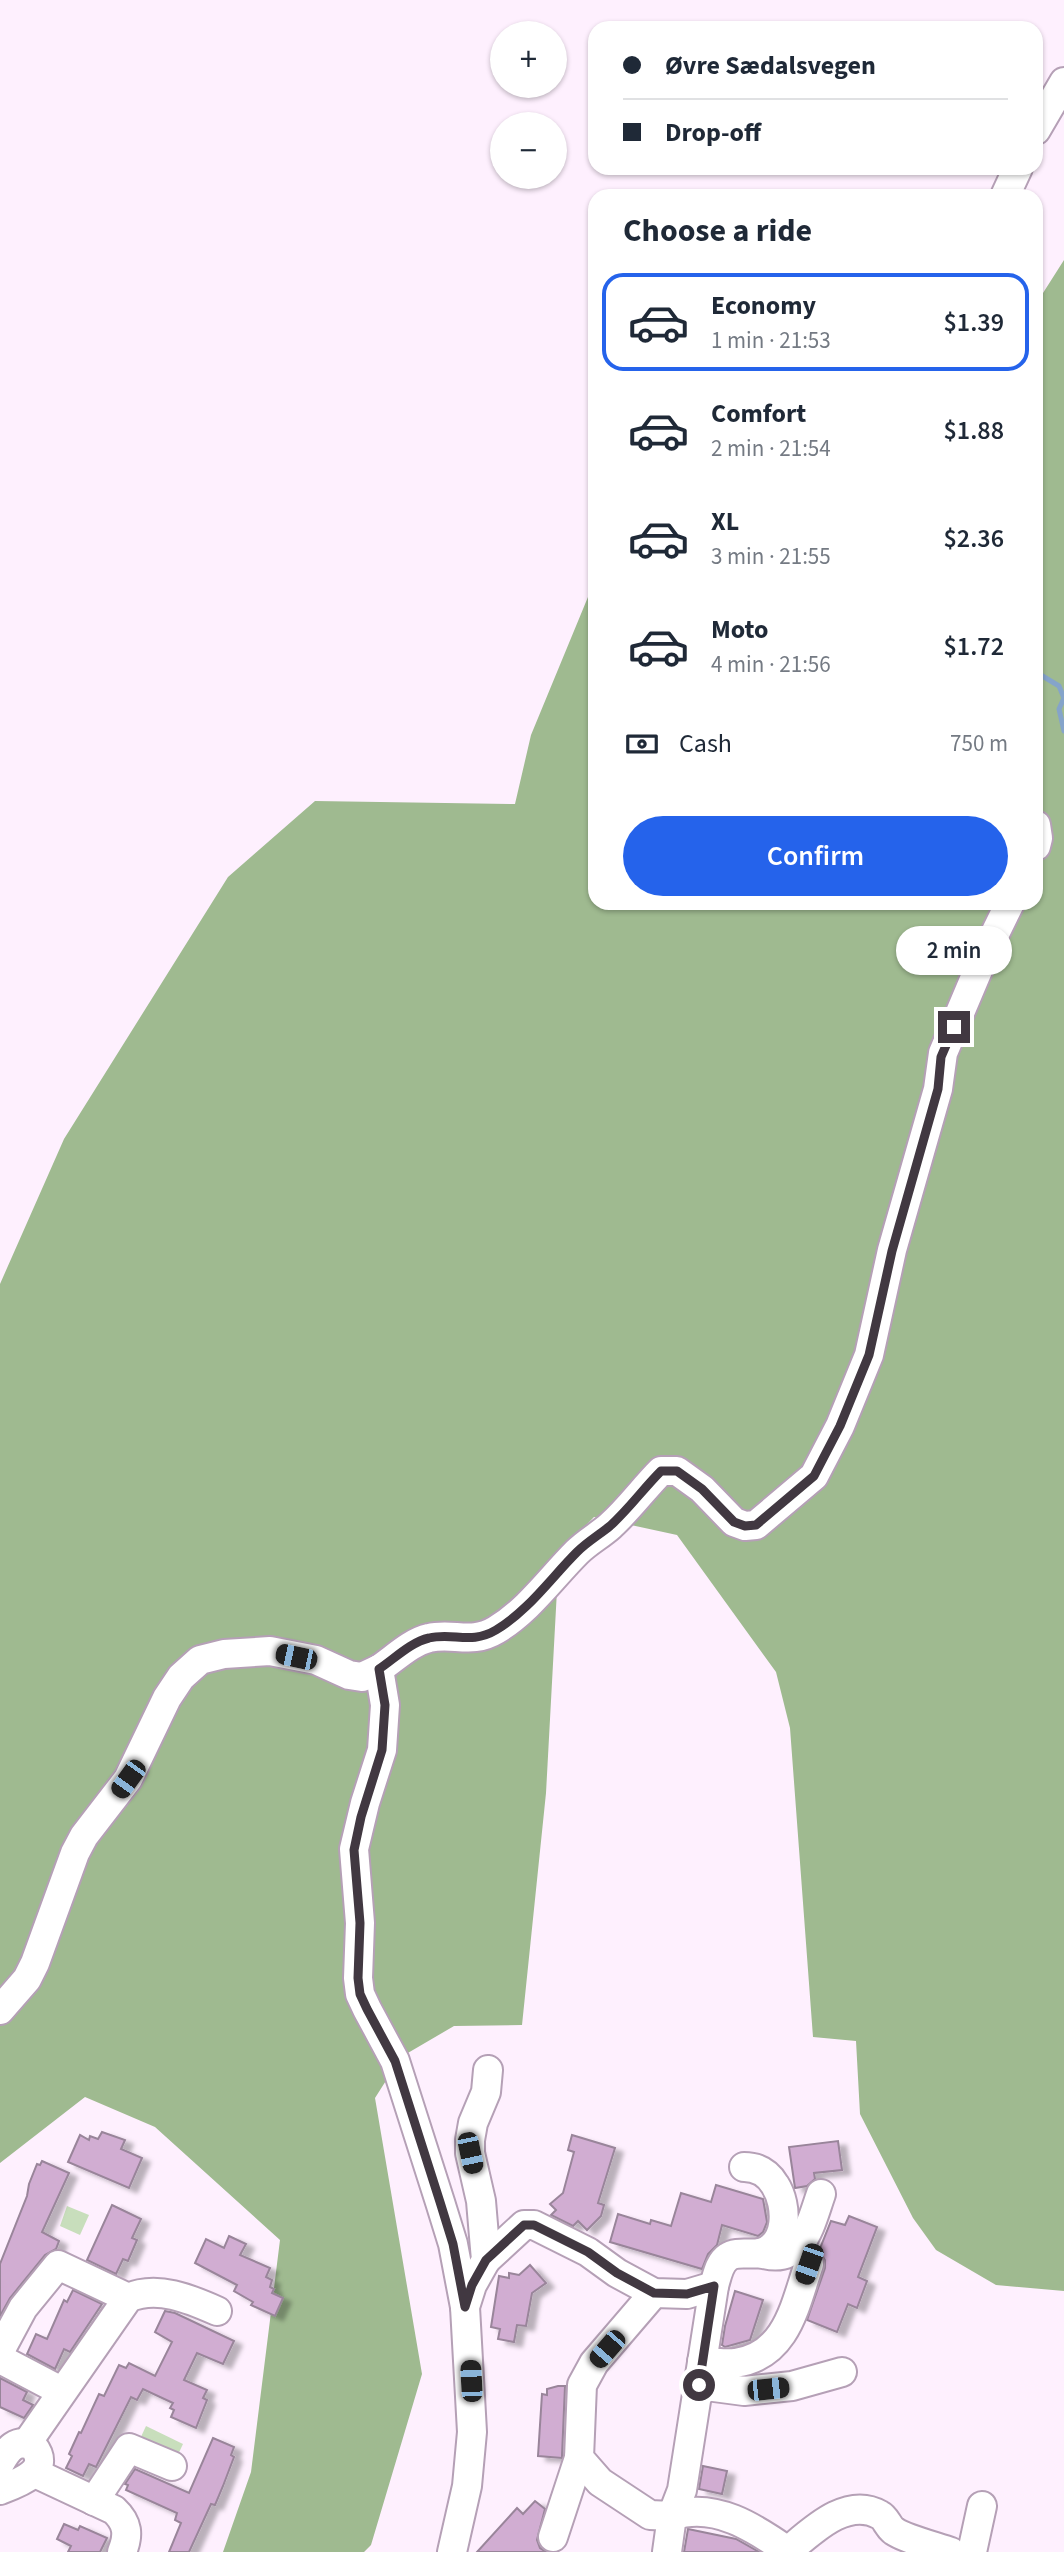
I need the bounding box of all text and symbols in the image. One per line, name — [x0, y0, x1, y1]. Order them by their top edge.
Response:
map controls — [490, 21, 567, 189]
button: + — [490, 21, 567, 98]
text: Øvre Sædalsvegen — [665, 47, 876, 84]
button: − — [490, 112, 567, 189]
text: Drop-off — [665, 114, 761, 151]
text: Choose a ride — [623, 208, 812, 254]
text: Economy — [711, 287, 816, 324]
icon: car — [627, 291, 690, 354]
text: $1.39 — [943, 304, 1004, 341]
text: 1 min · 21:53 — [711, 324, 831, 357]
text: Comfort — [711, 395, 806, 432]
icon: car — [627, 399, 690, 462]
text: $1.88 — [943, 412, 1004, 449]
text: 2 min · 21:54 — [711, 432, 831, 465]
text: XL — [711, 503, 739, 540]
icon: car — [627, 507, 690, 570]
text: $2.36 — [943, 520, 1004, 557]
text: 3 min · 21:55 — [711, 540, 831, 573]
text: Moto — [711, 611, 768, 648]
icon: car — [627, 615, 690, 678]
text: $1.72 — [943, 628, 1004, 665]
text: 4 min · 21:56 — [711, 648, 831, 681]
icon: cash — [623, 725, 661, 763]
text: Cash — [679, 725, 732, 762]
text: 750 m — [950, 727, 1008, 760]
button: Confirm — [623, 816, 1008, 896]
callout: 2 min — [896, 926, 1012, 974]
text: 2 min — [927, 934, 981, 967]
route end — [938, 1011, 970, 1043]
car — [274, 1642, 319, 1672]
car — [108, 1756, 149, 1802]
car — [456, 2130, 485, 2176]
car — [793, 2241, 826, 2287]
car — [586, 2326, 629, 2372]
car — [460, 2359, 483, 2403]
route start — [683, 2369, 715, 2401]
car — [747, 2376, 790, 2402]

